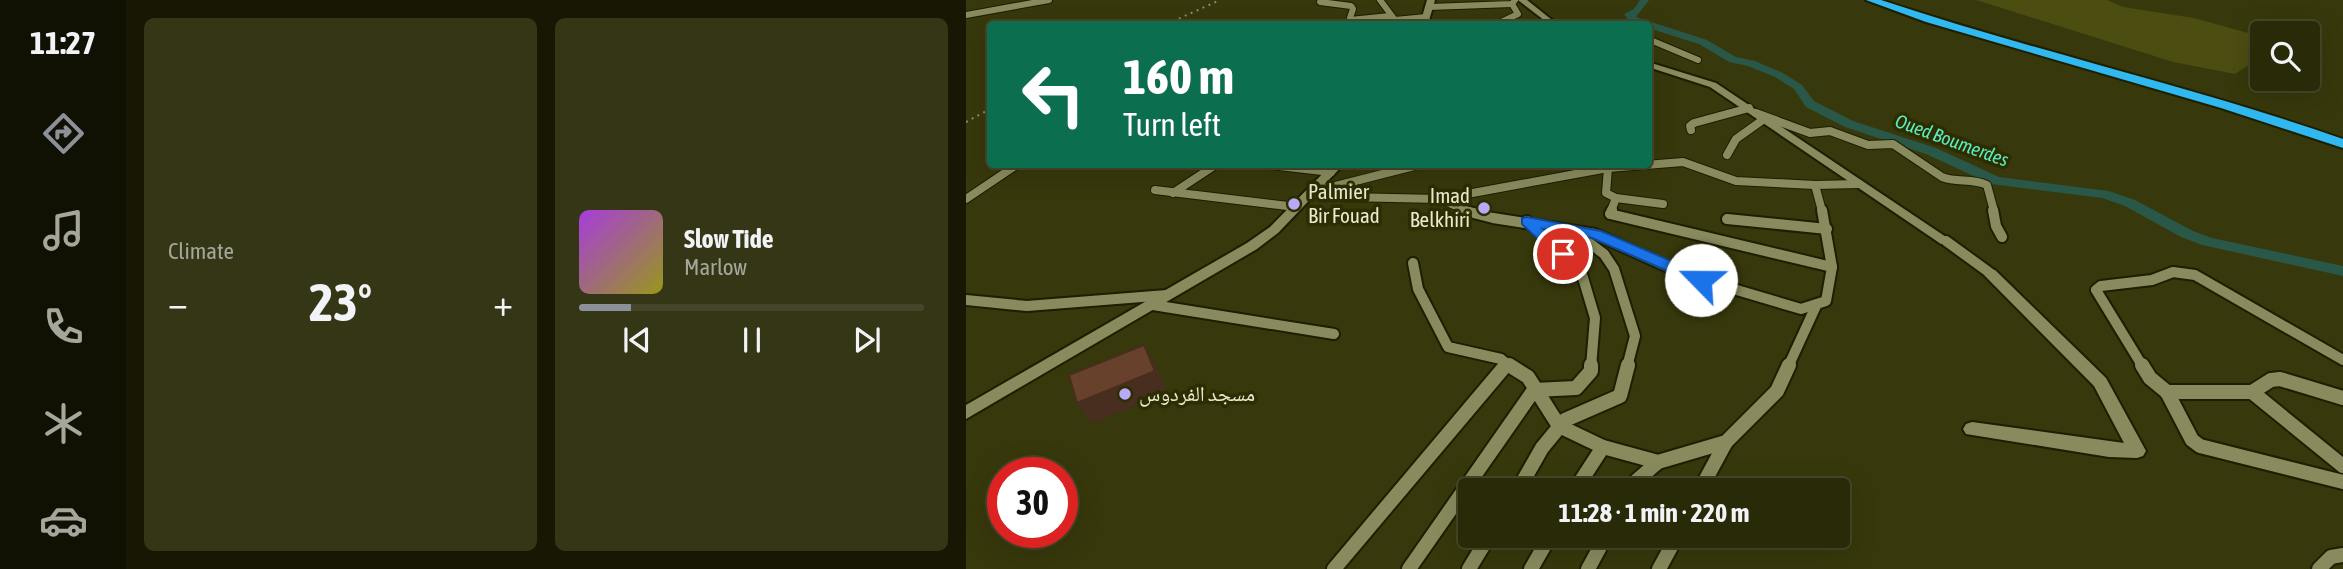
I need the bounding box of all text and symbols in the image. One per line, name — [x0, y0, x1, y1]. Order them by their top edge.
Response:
map controls — [2250, 21, 2320, 91]
button: search — [2250, 21, 2320, 91]
text: 11:27 — [30, 24, 96, 61]
text: 160 m — [1123, 48, 1234, 104]
icon: left — [1008, 49, 1099, 140]
text: Turn left — [1123, 106, 1221, 143]
icon: directions — [39, 109, 88, 158]
water label: Oued Boumerdes — [1892, 109, 2012, 171]
place label: Palmier Bir Fouad — [1308, 179, 1380, 227]
place label: Imad Belkhiri — [1410, 183, 1470, 231]
marker: Palmier Bir Fouad — [1286, 196, 1302, 212]
marker: Imad Belkhiri — [1476, 200, 1492, 216]
icon: music — [39, 206, 88, 255]
text: Slow Tide — [684, 224, 774, 254]
pin — [1533, 224, 1593, 284]
icon: arrive — [1544, 235, 1582, 273]
text: Climate — [168, 238, 234, 264]
position arrow — [1664, 243, 1738, 317]
text: Marlow — [684, 254, 747, 280]
text: 23° — [309, 272, 372, 332]
text: − — [168, 281, 188, 324]
text: + — [493, 281, 513, 324]
icon: phone — [39, 302, 88, 351]
icon: previous — [618, 321, 656, 359]
icon: pause — [733, 321, 771, 359]
icon: next — [848, 321, 886, 359]
place label: مسجد الفردوس — [1139, 381, 1255, 407]
marker: مسجد الفردوس — [1117, 386, 1133, 402]
icon: climate — [39, 399, 88, 448]
speed limit sign: 30 — [987, 457, 1078, 548]
icon: car — [39, 496, 88, 545]
text: 11:28 · 1 min · 220 m — [1559, 498, 1749, 528]

